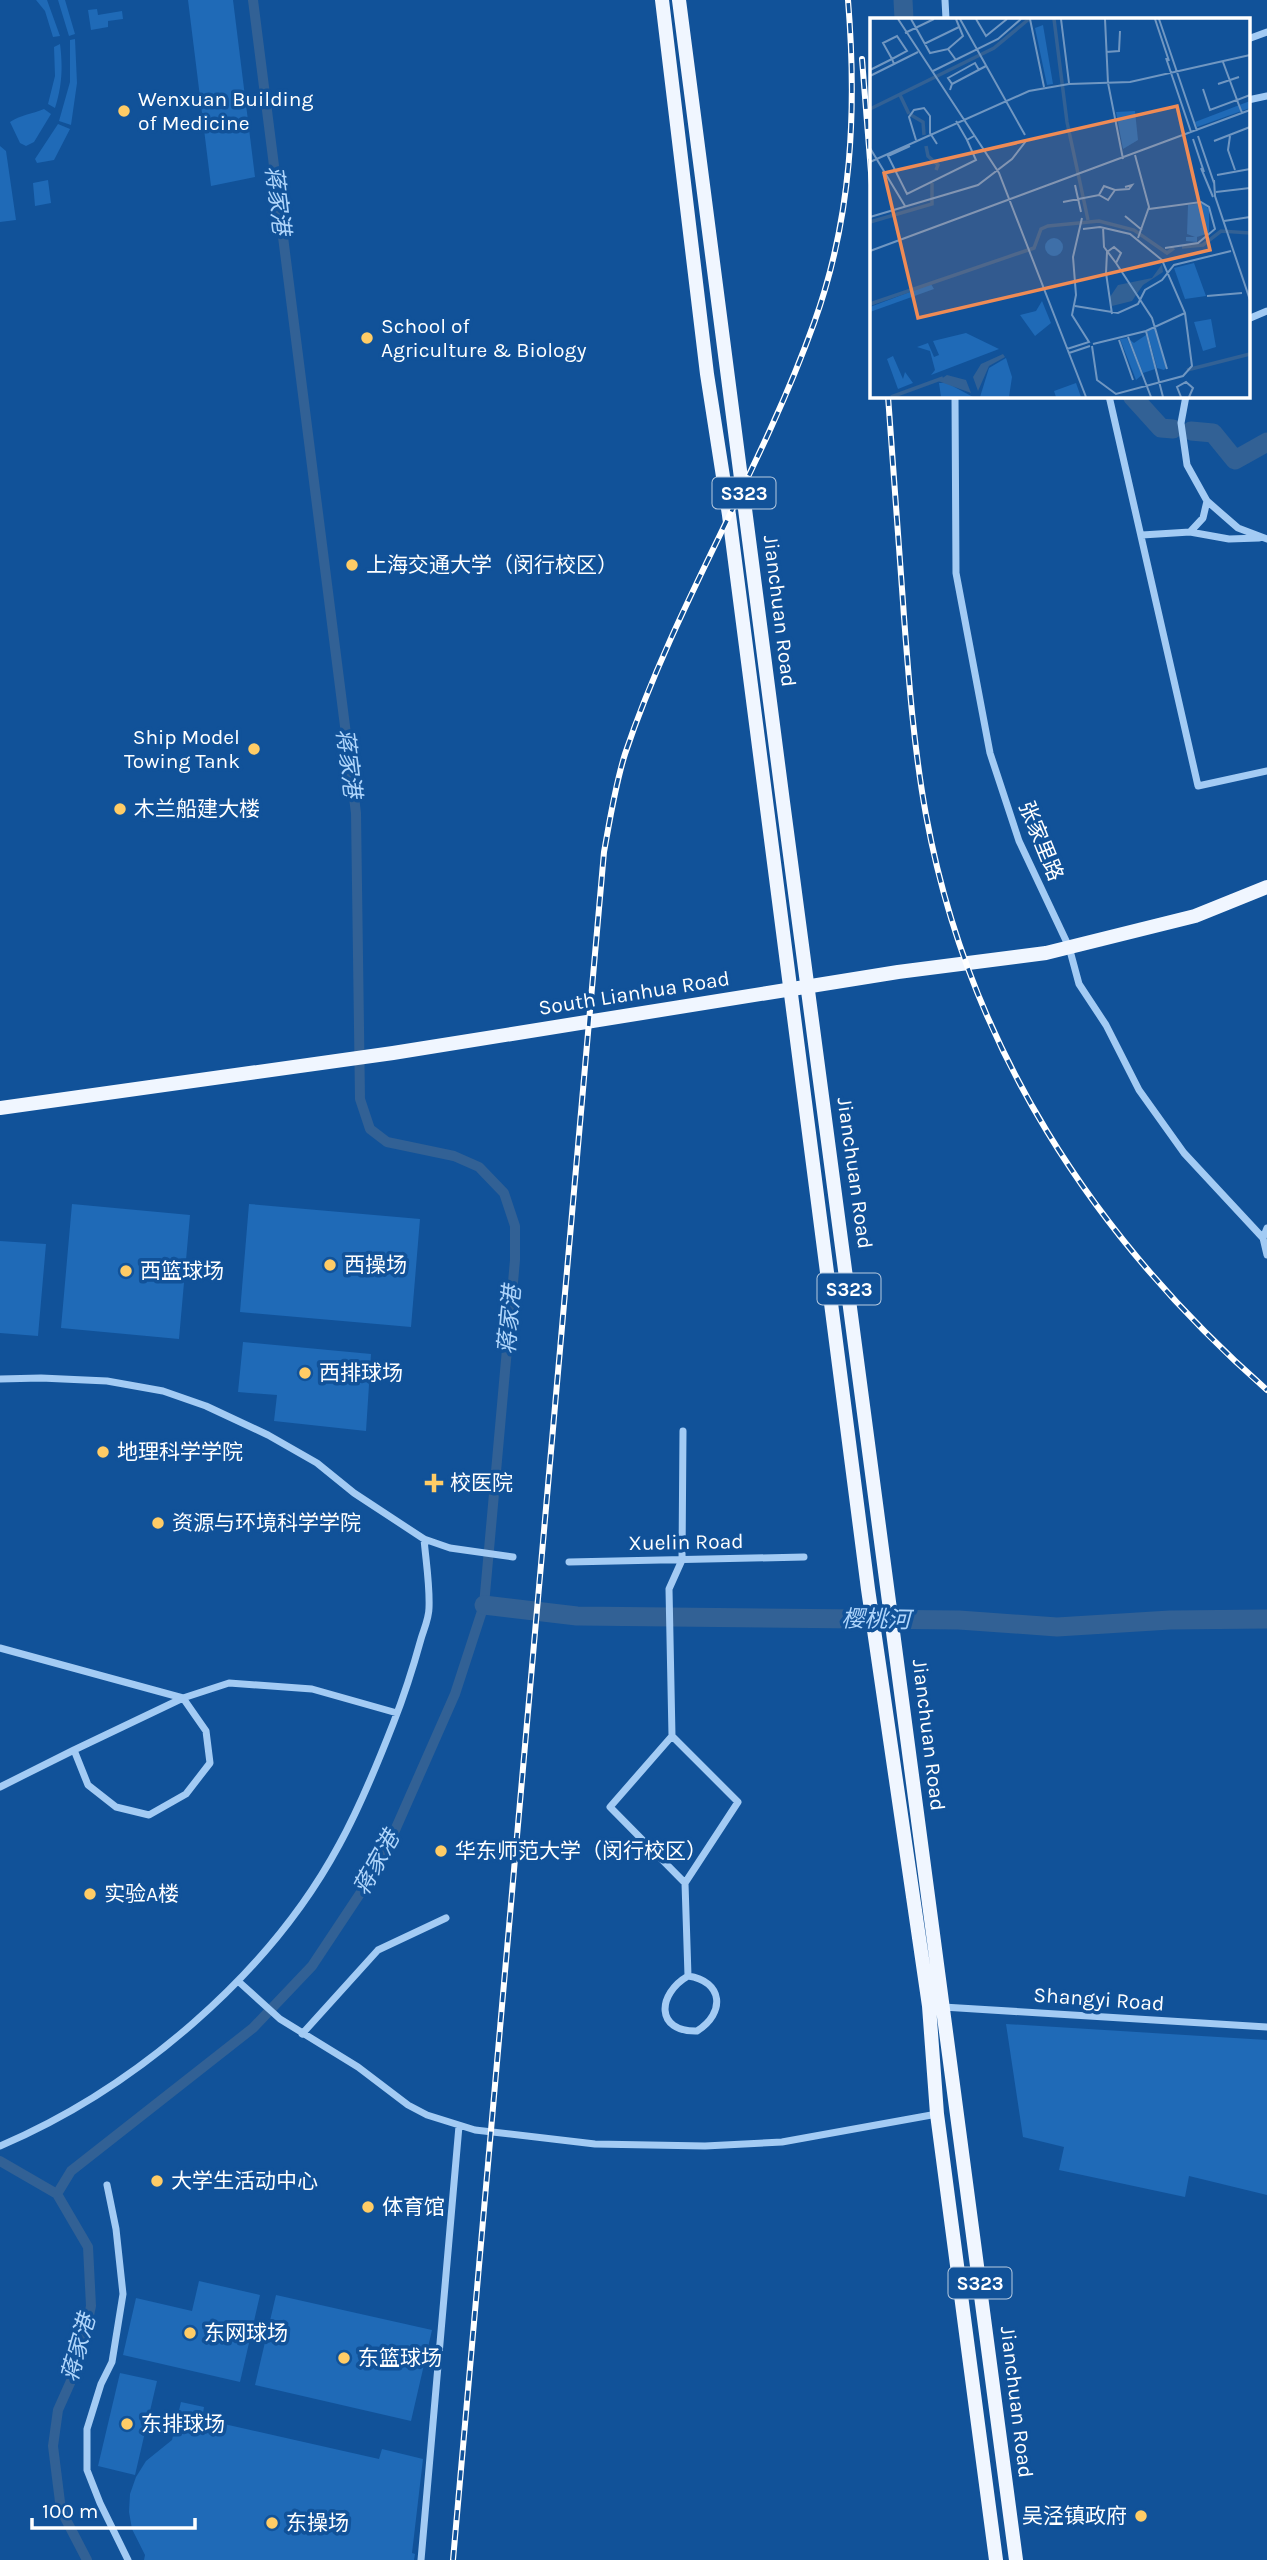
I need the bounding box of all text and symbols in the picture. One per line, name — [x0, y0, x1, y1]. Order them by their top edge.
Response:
inset map — [870, 18, 1250, 397]
place label: Wenxuan Building of Medicine — [138, 87, 314, 135]
marker: Wenxuan Building of Medicine — [116, 103, 132, 119]
water label: 蒋家港 — [260, 164, 295, 239]
place label: School of Agriculture & Biology — [381, 314, 587, 362]
marker: School of Agriculture & Biology — [359, 330, 375, 346]
road number: S323 — [712, 478, 776, 508]
street label: Jianchuan Road — [759, 534, 801, 688]
place label: 上海交通大学（闵行校区） — [366, 553, 618, 577]
marker: 上海交通大学（闵行校区） — [344, 557, 360, 573]
place label: Ship Model Towing Tank — [124, 725, 240, 773]
water label: 蒋家港 — [331, 727, 366, 802]
marker: Ship Model Towing Tank — [246, 741, 262, 757]
place label: 木兰船建大楼 — [134, 797, 260, 821]
street label: 张家里路 — [1014, 798, 1068, 884]
marker: 木兰船建大楼 — [112, 801, 128, 817]
street label: South Lianhua Road — [537, 966, 731, 1020]
street label: Jianchuan Road — [832, 1096, 878, 1250]
place label: 西操场 — [344, 1253, 407, 1277]
marker: 西操场 — [322, 1257, 338, 1273]
place label: 西篮球场 — [140, 1259, 224, 1283]
marker: 西篮球场 — [118, 1263, 134, 1279]
road number: S323 — [818, 1274, 880, 1304]
water label: 蒋家港 — [493, 1282, 526, 1356]
place label: 西排球场 — [319, 1361, 403, 1385]
marker: 西排球场 — [297, 1365, 313, 1381]
place label: 地理科学学院 — [117, 1440, 243, 1464]
marker: 地理科学学院 — [95, 1444, 111, 1460]
place label: 校医院 — [450, 1471, 513, 1495]
marker: 校医院 — [424, 1473, 444, 1493]
place label: 资源与环境科学学院 — [172, 1511, 361, 1535]
marker: 资源与环境科学学院 — [150, 1515, 166, 1531]
street label: Xuelin Road — [628, 1529, 744, 1555]
water label: 樱桃河 — [841, 1605, 915, 1634]
street label: Jianchuan Road — [908, 1658, 950, 1812]
water label: 蒋家港 — [348, 1824, 406, 1900]
place label: 华东师范大学（闵行校区） — [455, 1839, 707, 1863]
marker: 华东师范大学（闵行校区） — [433, 1843, 449, 1859]
place label: 实验A楼 — [104, 1882, 179, 1906]
marker: 实验A楼 — [82, 1886, 98, 1902]
street label: Shangyi Road — [1033, 1982, 1165, 2016]
place label: 大学生活动中心 — [171, 2169, 318, 2193]
marker: 大学生活动中心 — [149, 2173, 165, 2189]
place label: 体育馆 — [382, 2195, 445, 2219]
marker: 体育馆 — [360, 2199, 376, 2215]
road number: S323 — [948, 2268, 1012, 2298]
water label: 蒋家港 — [56, 2308, 102, 2385]
place label: 东网球场 — [204, 2321, 288, 2345]
marker: 东网球场 — [182, 2325, 198, 2341]
street label: Jianchuan Road — [996, 2325, 1038, 2479]
place label: 东篮球场 — [358, 2346, 442, 2370]
marker: 东篮球场 — [336, 2350, 352, 2366]
place label: 东排球场 — [141, 2412, 225, 2436]
marker: 东排球场 — [119, 2416, 135, 2432]
scale bar — [32, 2486, 194, 2530]
text: 100 m — [42, 2499, 99, 2523]
place label: 吴泾镇政府 — [1022, 2504, 1127, 2528]
marker: 吴泾镇政府 — [1133, 2508, 1149, 2524]
place label: 东操场 — [286, 2511, 349, 2535]
marker: 东操场 — [264, 2515, 280, 2531]

